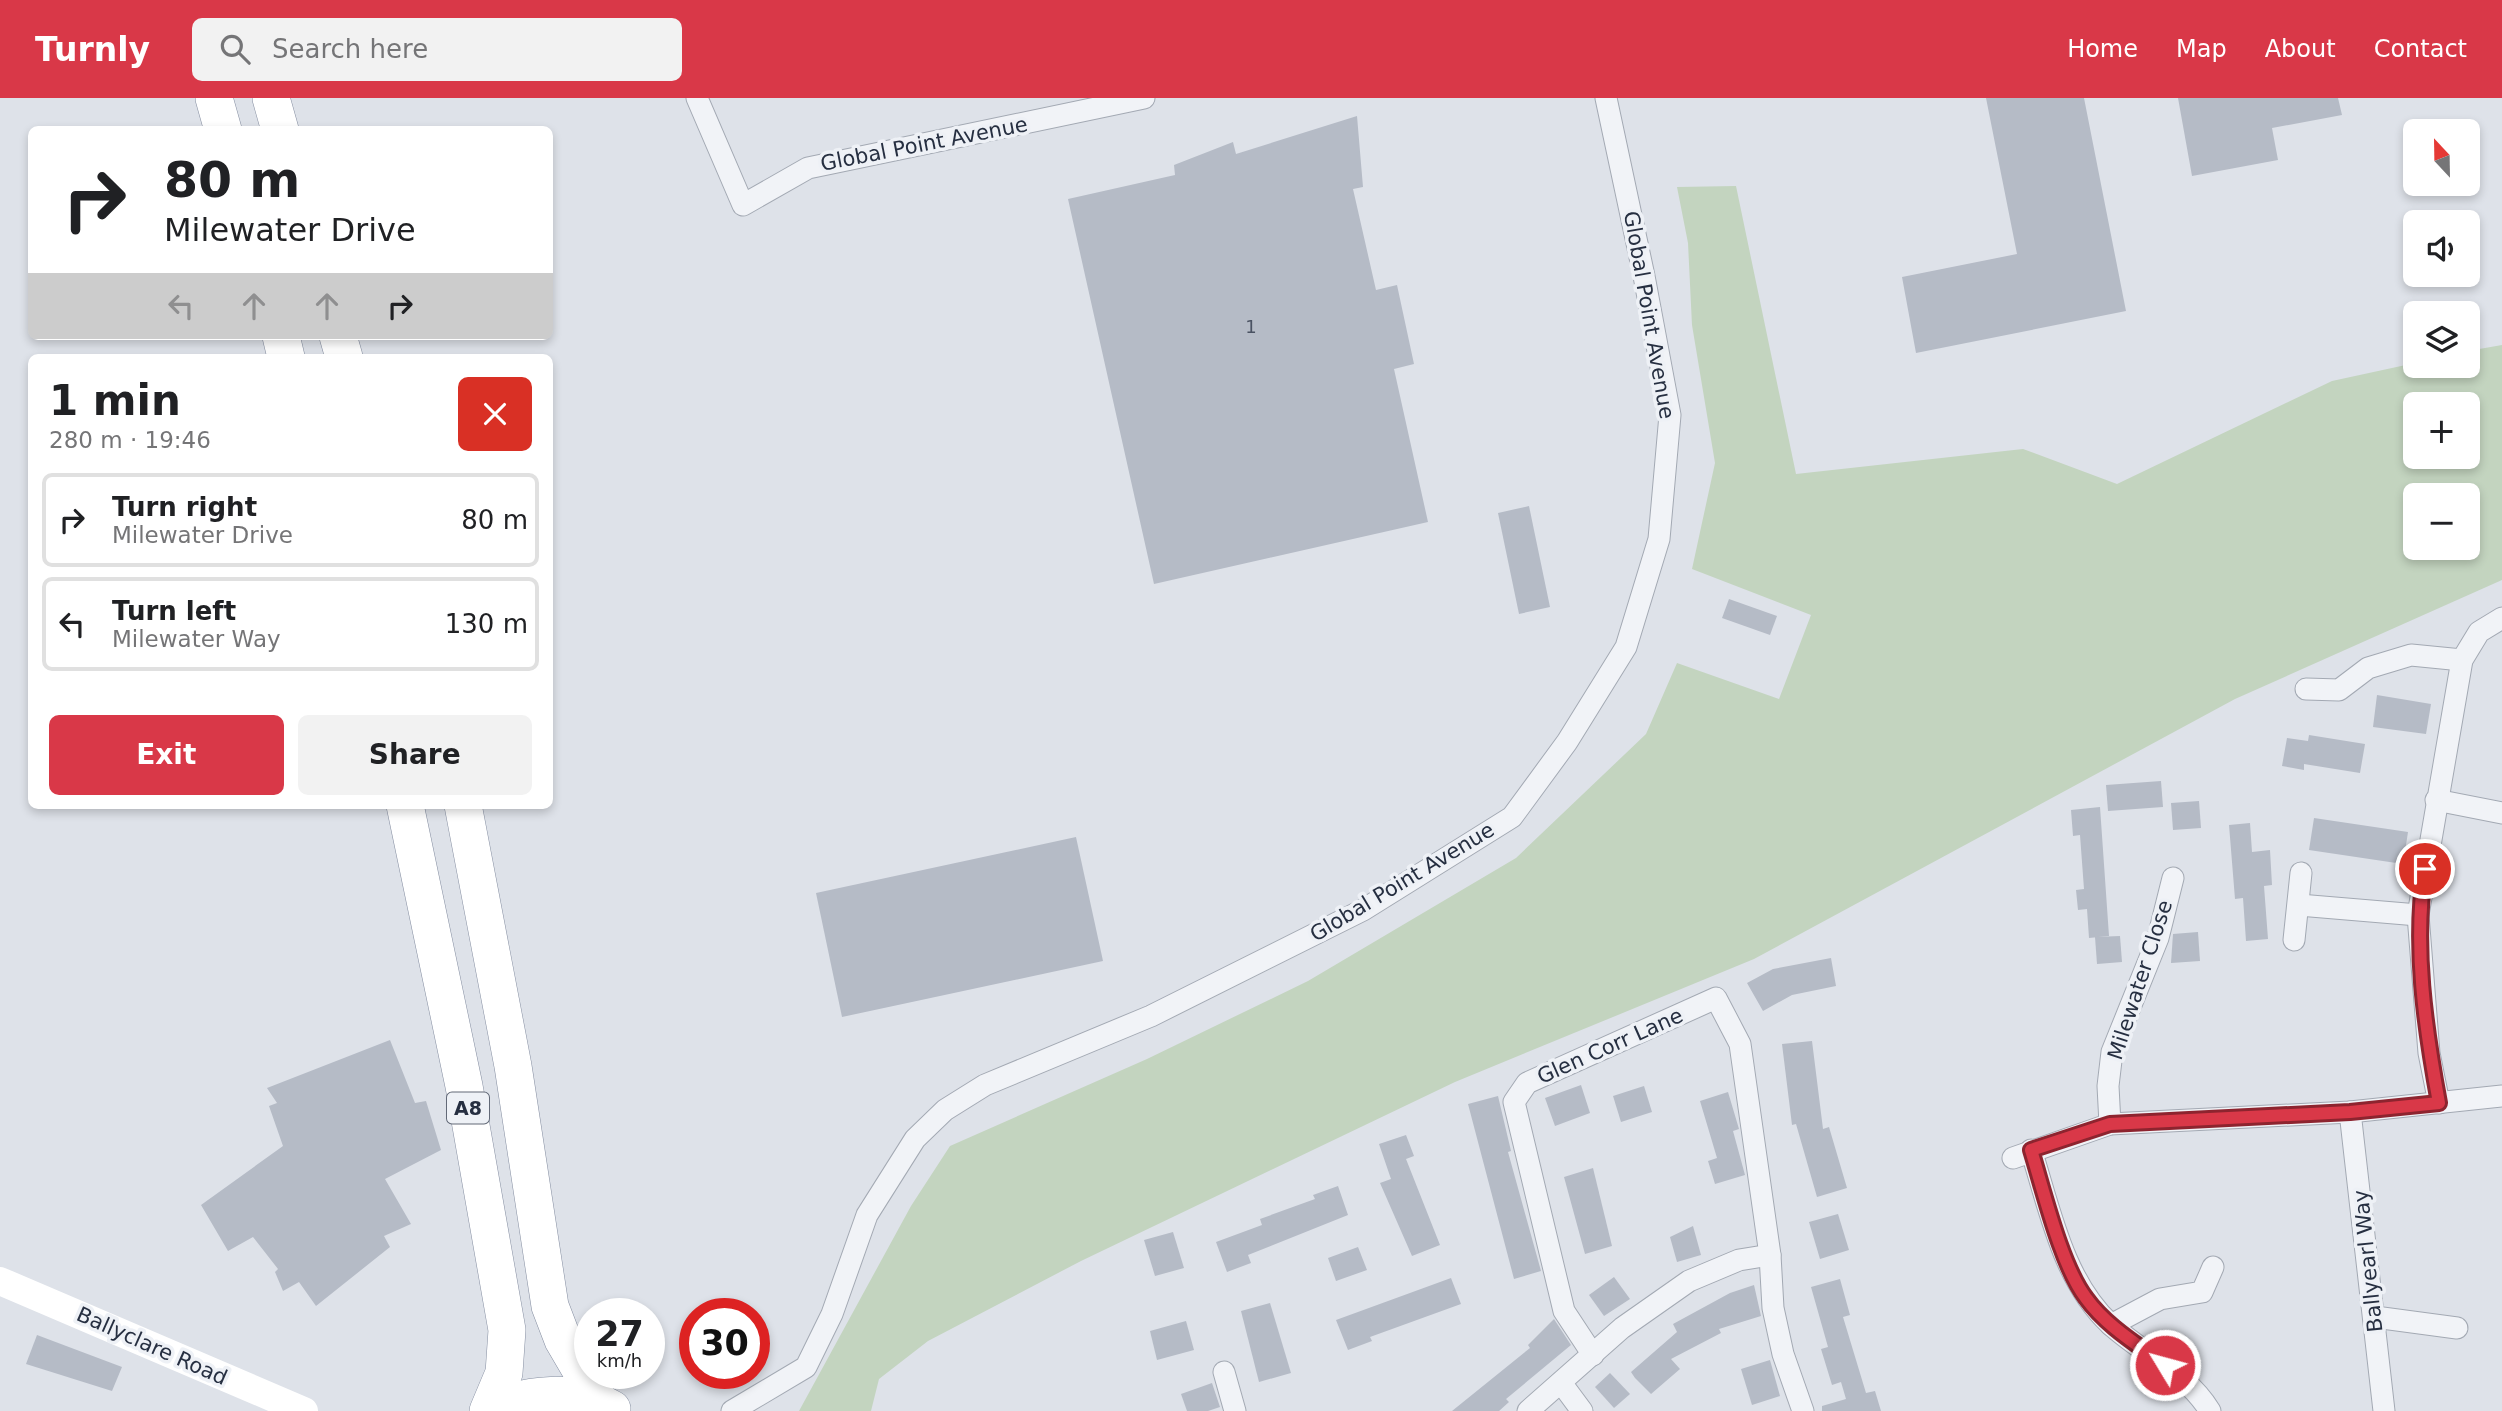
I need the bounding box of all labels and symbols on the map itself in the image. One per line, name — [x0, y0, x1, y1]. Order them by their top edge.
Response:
street label: Global Point Avenue — [818, 112, 1030, 176]
north arrow — [2403, 119, 2480, 196]
street label: Global Point Avenue — [1619, 209, 1679, 421]
house number: 1 — [1245, 316, 1257, 337]
street label: Global Point Avenue — [1306, 818, 1498, 946]
pin — [2395, 839, 2455, 899]
street label: Milewater Close — [2103, 897, 2177, 1063]
street label: Glen Corr Lane — [1533, 1003, 1687, 1089]
road number: A8 — [447, 1092, 489, 1124]
street label: Ballyearl Way — [2349, 1189, 2387, 1333]
speed limit sign: 30 — [679, 1298, 770, 1389]
street label: Ballyclare Road — [73, 1302, 231, 1390]
position arrow — [2128, 1328, 2202, 1402]

